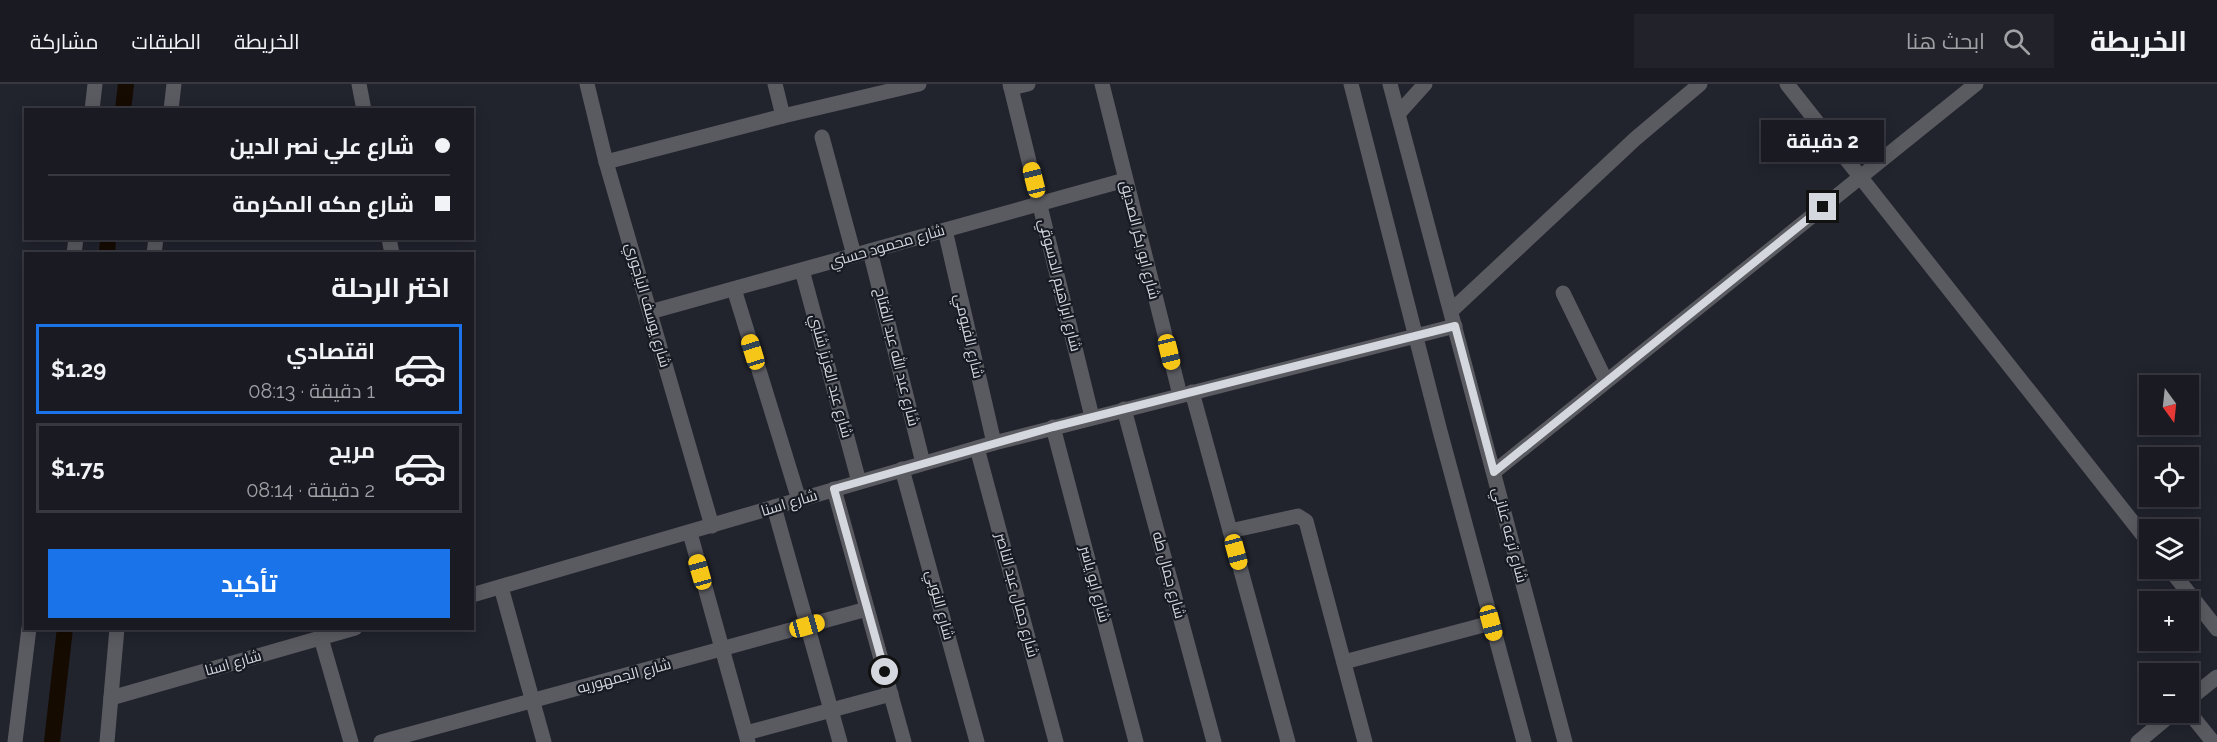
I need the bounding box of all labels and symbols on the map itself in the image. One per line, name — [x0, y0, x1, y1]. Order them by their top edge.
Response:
callout: 2 دقيقة — [1762, 120, 1884, 162]
car — [1021, 160, 1047, 200]
street label: شارع ابو بكر الصديق — [1115, 179, 1163, 302]
route end — [1809, 193, 1836, 220]
street label: شارع ابراهيم الدسوقي — [1032, 217, 1085, 354]
street label: شارع محمود حسني — [827, 221, 948, 274]
street label: شارع يوسف الباجوري — [619, 241, 674, 370]
street label: شارع عبد الله عبد الفتاح — [869, 286, 924, 429]
street label: شارع الفيومي — [948, 292, 988, 381]
street label: شارع عبد العزيز شلبي — [803, 312, 856, 441]
car — [739, 332, 767, 372]
car — [1156, 332, 1182, 372]
north arrow — [2139, 375, 2199, 435]
street label: شارع ترعه عناني — [1486, 485, 1531, 585]
street label: شارع اسنا — [759, 486, 820, 522]
street label: شارع جمال طه — [1147, 529, 1189, 621]
street label: شارع جمال عبد الناصر — [990, 530, 1042, 660]
car — [1223, 532, 1249, 572]
street label: شارع ابو ياسر — [1074, 543, 1114, 625]
car — [686, 552, 714, 592]
street label: شارع النوبي — [919, 568, 958, 643]
car — [1478, 603, 1504, 643]
car — [787, 612, 827, 640]
street label: شارع اسنا — [203, 646, 264, 682]
street label: شارع الجمهوريه — [575, 655, 674, 699]
route start — [871, 658, 898, 685]

